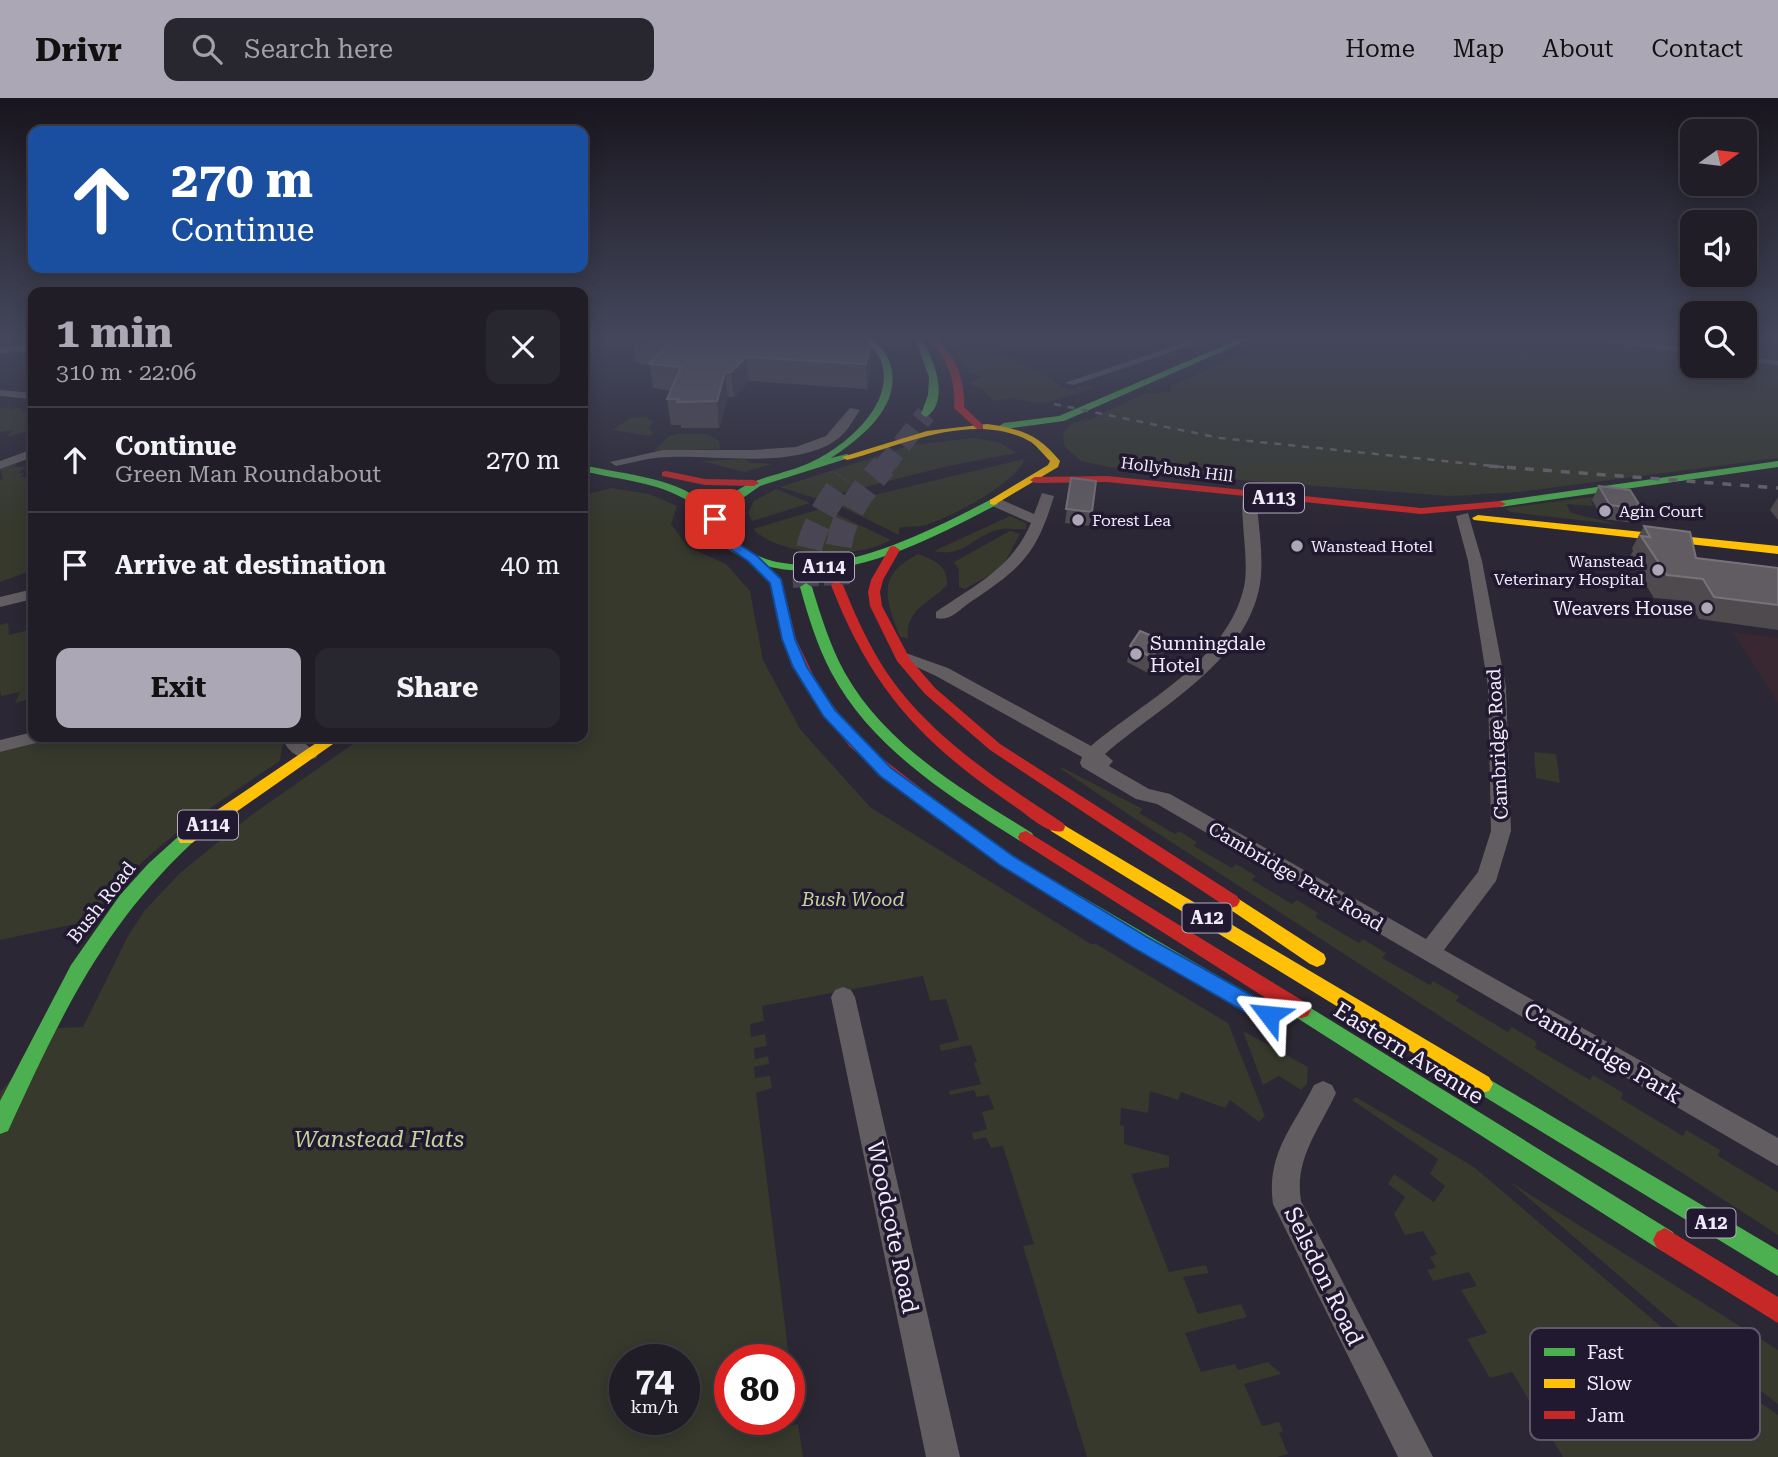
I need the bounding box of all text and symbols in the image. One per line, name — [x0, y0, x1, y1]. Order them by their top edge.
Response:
search box — [164, 18, 654, 81]
text: Drivr — [35, 30, 122, 69]
icon: search — [188, 30, 226, 68]
text: Search here — [244, 34, 393, 64]
text: Home — [1345, 35, 1415, 63]
text: Map — [1453, 35, 1504, 63]
text: About — [1542, 35, 1613, 63]
text: Contact — [1651, 35, 1743, 63]
north arrow — [1680, 119, 1757, 196]
map controls — [1680, 119, 1757, 378]
text: 270 m — [171, 152, 313, 209]
icon: ahead — [56, 154, 147, 245]
button: sound — [1680, 210, 1757, 287]
text: Continue — [171, 211, 314, 249]
button: search — [1680, 301, 1757, 378]
text: 1 min — [56, 308, 173, 357]
button: close — [486, 310, 560, 384]
text: 310 m · 22:06 — [56, 359, 196, 386]
text: Continue — [115, 431, 237, 461]
icon: ahead — [56, 441, 94, 479]
text: 270 m — [486, 445, 560, 475]
street label: Hollybush Hill — [1120, 453, 1234, 486]
text: Green Man Roundabout — [115, 461, 381, 488]
road number: A113 — [1244, 484, 1304, 512]
pin — [685, 489, 745, 549]
icon: arrive — [696, 500, 734, 538]
place label: Agin Court — [1619, 502, 1703, 521]
marker: Agin Court — [1597, 503, 1613, 519]
place label: Forest Lea — [1092, 511, 1171, 530]
marker: Forest Lea — [1070, 512, 1086, 528]
place label: Wanstead Hotel — [1311, 537, 1433, 556]
marker: Wanstead Hotel — [1289, 538, 1305, 554]
icon: arrive — [56, 546, 94, 584]
text: Arrive at destination — [115, 550, 386, 580]
text: 40 m — [501, 550, 560, 580]
road number: A114 — [794, 552, 854, 582]
place label: Wanstead Veterinary Hospital — [1494, 552, 1644, 589]
marker: Wanstead Veterinary Hospital — [1650, 562, 1666, 578]
place label: Weavers House — [1553, 597, 1693, 620]
marker: Weavers House — [1699, 600, 1715, 616]
place label: Sunningdale Hotel — [1150, 632, 1266, 677]
marker: Sunningdale Hotel — [1128, 646, 1144, 662]
button: Exit — [56, 648, 301, 728]
button: Share — [315, 648, 560, 728]
street label: Cambridge Road — [1482, 668, 1513, 820]
road number: A114 — [178, 810, 238, 840]
street label: Cambridge Park Road — [1204, 817, 1387, 936]
street label: Bush Road — [62, 857, 140, 948]
park label: Bush Wood — [801, 888, 904, 911]
road number: A12 — [1182, 904, 1232, 932]
position arrow — [1232, 978, 1306, 1052]
street label: Eastern Avenue — [1329, 996, 1489, 1110]
street label: Cambridge Park — [1519, 997, 1687, 1110]
park label: Wanstead Flats — [294, 1126, 464, 1153]
street label: Woodcote Road — [861, 1138, 924, 1316]
street label: Selsdon Road — [1278, 1202, 1369, 1350]
road number: A12 — [1686, 1208, 1736, 1238]
legend — [1530, 1328, 1760, 1440]
text: Fast — [1587, 1341, 1624, 1364]
speed limit sign: 80 — [714, 1344, 805, 1435]
text: 74 — [635, 1360, 674, 1401]
text: Slow — [1587, 1372, 1632, 1395]
text: km/h — [630, 1396, 679, 1417]
text: Jam — [1587, 1404, 1625, 1427]

